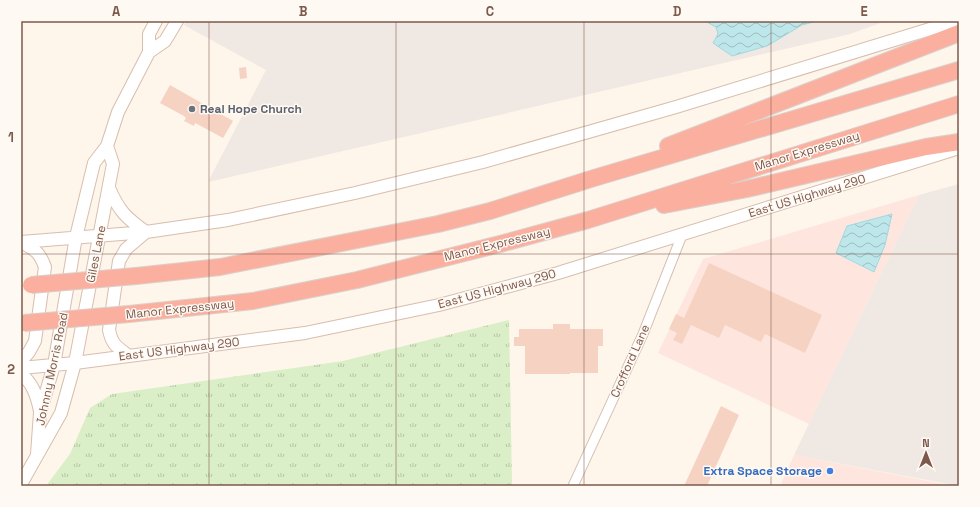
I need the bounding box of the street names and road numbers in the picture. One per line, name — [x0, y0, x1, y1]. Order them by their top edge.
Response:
street label: Manor Expressway — [753, 127, 861, 175]
street label: East US Highway 290 — [747, 171, 867, 221]
street label: Manor Expressway — [442, 223, 552, 265]
street label: Giles Lane — [83, 224, 109, 284]
street label: East US Highway 290 — [436, 266, 558, 312]
street label: Manor Expressway — [125, 295, 235, 323]
street label: Johnny Morris Road — [32, 311, 72, 427]
street label: Crofford Lane — [607, 322, 653, 400]
street label: East US Highway 290 — [118, 334, 240, 364]

